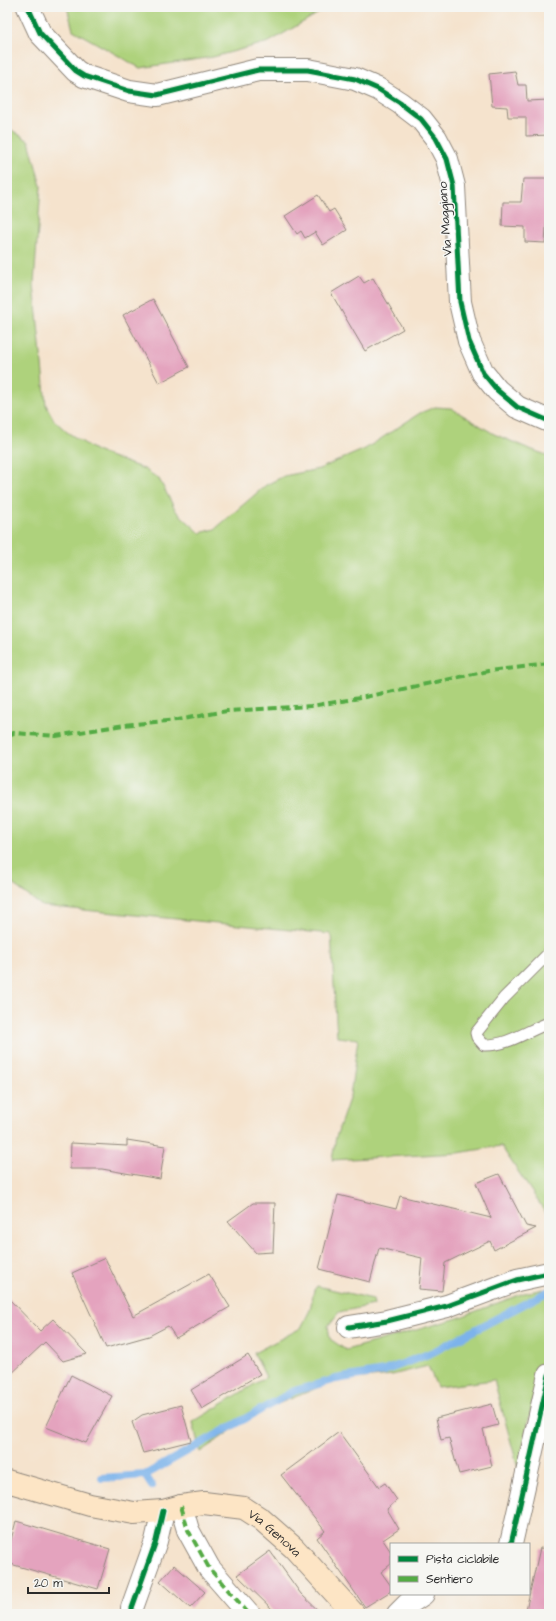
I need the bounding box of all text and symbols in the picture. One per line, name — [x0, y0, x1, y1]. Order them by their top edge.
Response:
street label: Via Maggiano — [433, 180, 458, 257]
street label: Via Genova — [244, 1505, 306, 1561]
legend — [390, 1543, 530, 1595]
text: Pista ciclabile — [426, 1551, 500, 1568]
scale bar — [28, 1569, 109, 1595]
text: Sentiero — [426, 1571, 473, 1588]
text: 20 m — [34, 1575, 63, 1592]

